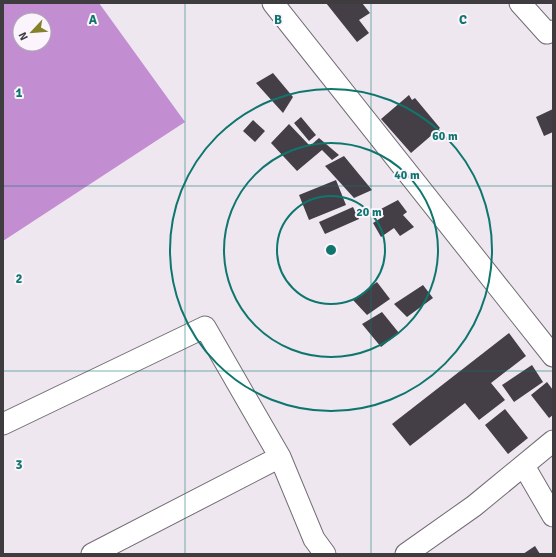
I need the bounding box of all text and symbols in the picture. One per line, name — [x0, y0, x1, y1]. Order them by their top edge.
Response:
north arrow — [12, 12, 52, 52]
text: A — [89, 12, 98, 28]
text: B — [274, 12, 282, 28]
text: C — [459, 12, 467, 28]
text: N — [16, 30, 31, 42]
text: 1 — [15, 85, 23, 101]
text: 60 m — [432, 129, 458, 144]
text: 40 m — [394, 168, 420, 183]
text: 20 m — [356, 205, 382, 220]
centre of rings — [324, 243, 338, 257]
text: 2 — [15, 271, 23, 287]
text: 3 — [15, 457, 23, 473]

